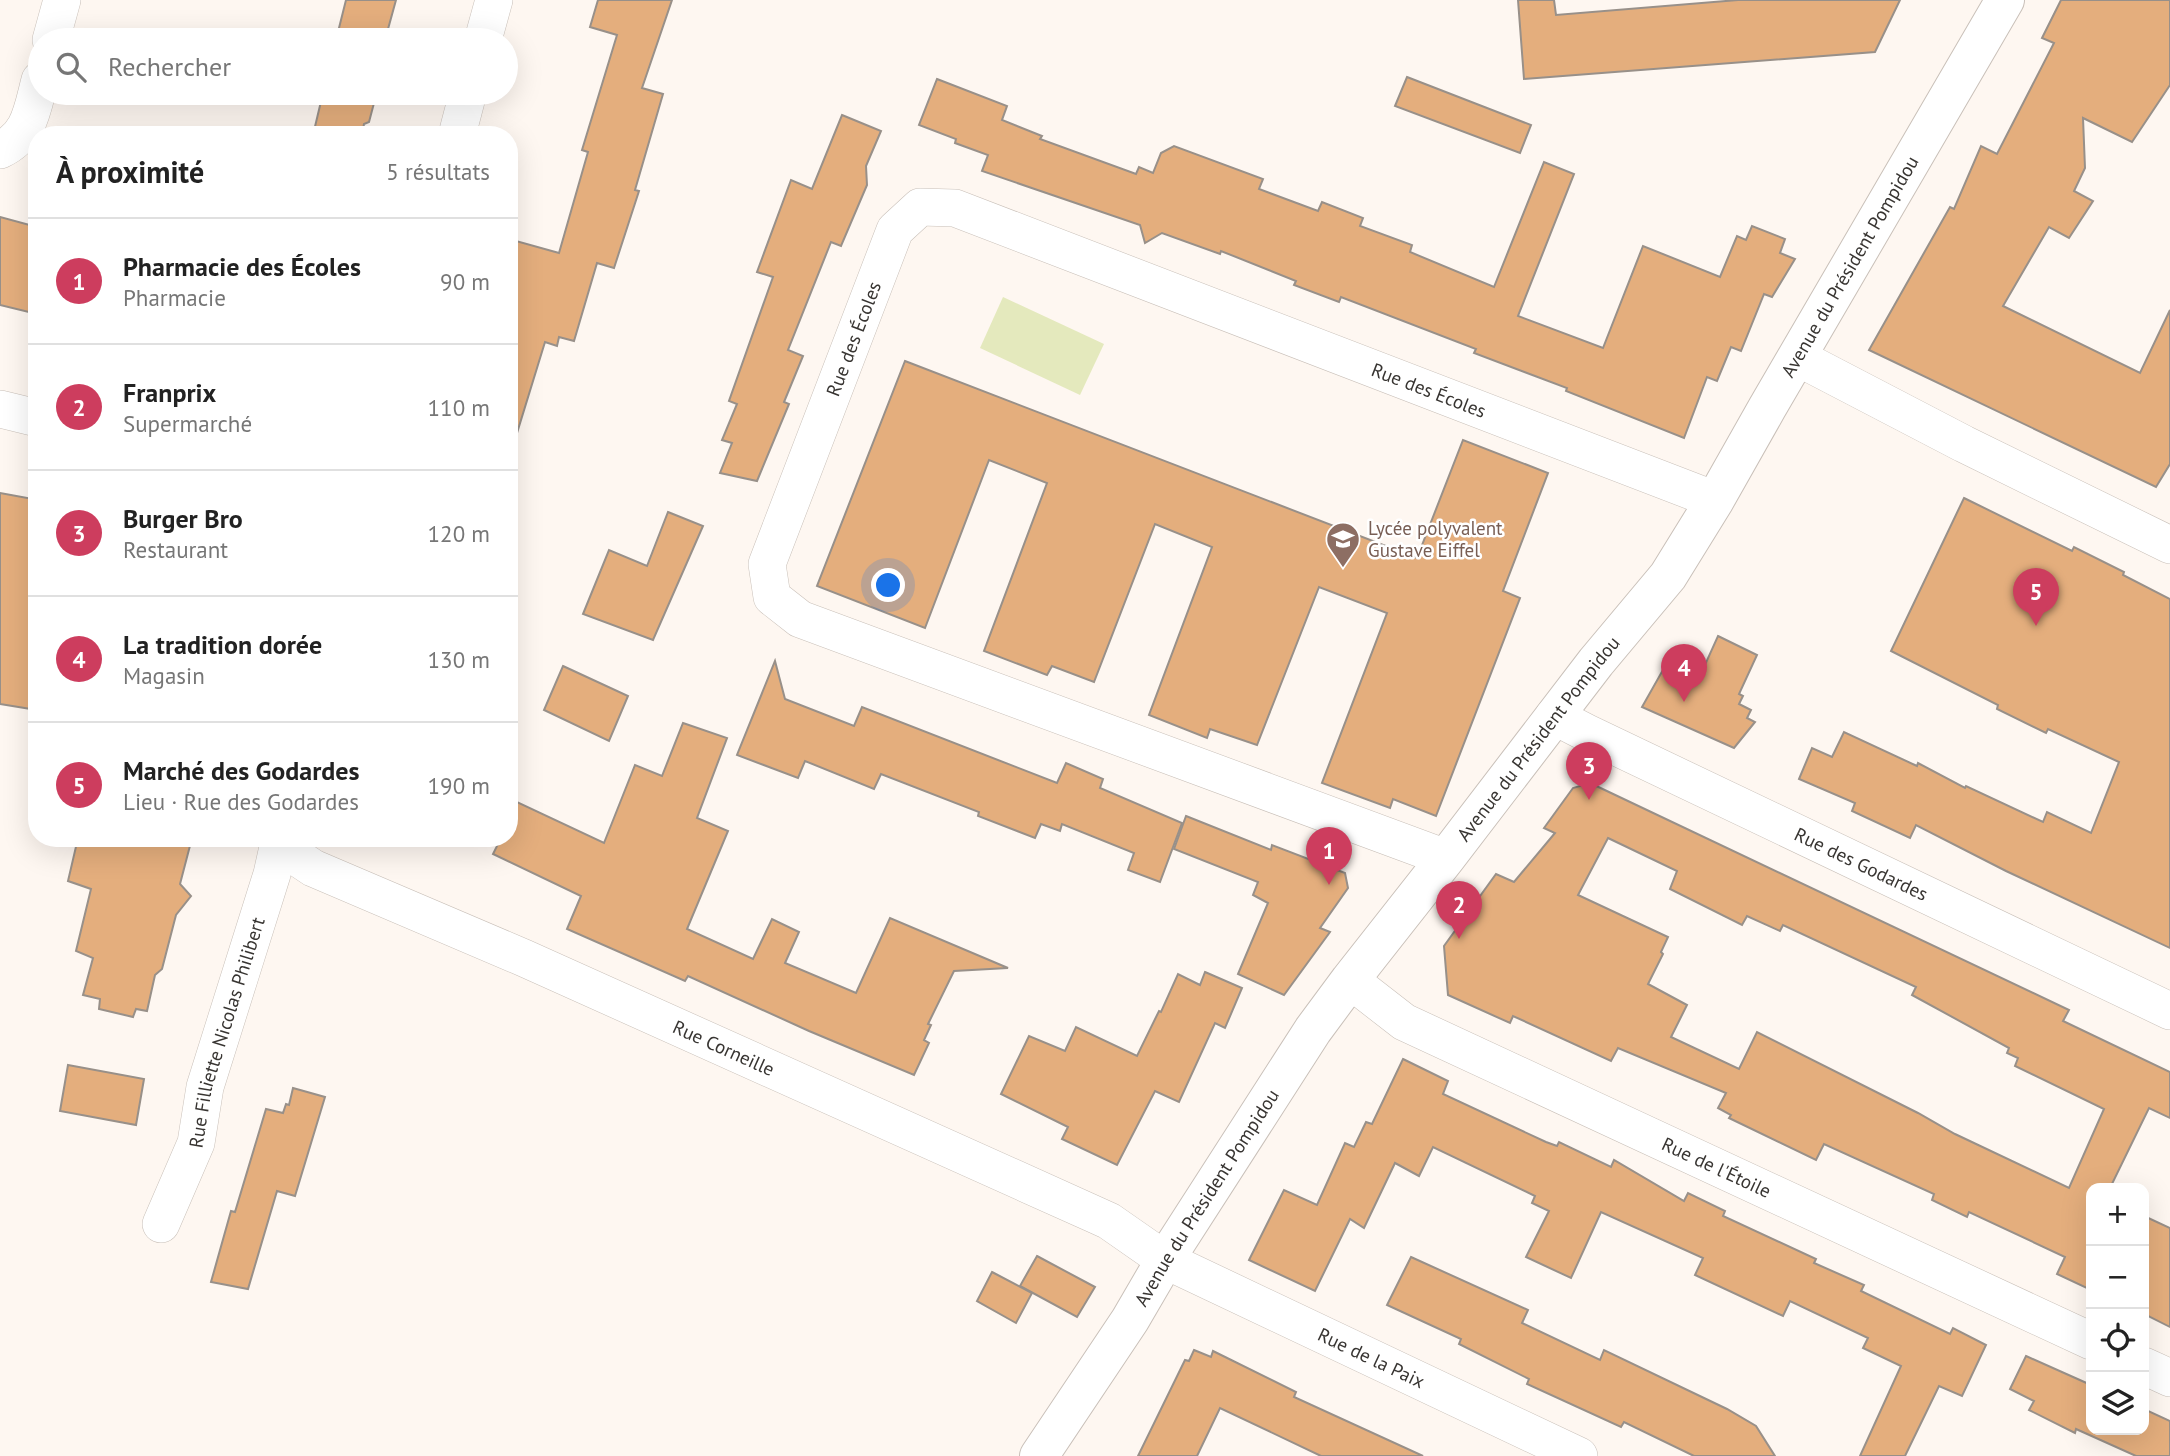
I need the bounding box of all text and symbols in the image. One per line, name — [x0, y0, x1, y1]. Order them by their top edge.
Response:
search box — [28, 28, 518, 105]
icon: search — [52, 48, 90, 86]
text: Rechercher — [108, 50, 231, 83]
street label: Avenue du Président Pompidou — [1776, 151, 1924, 382]
text: À proximité — [56, 152, 204, 191]
text: 5 résultats — [386, 157, 490, 186]
text: Pharmacie des Écoles — [123, 250, 361, 283]
text: 1 — [72, 267, 86, 296]
text: 90 m — [440, 267, 490, 296]
street label: Rue des Écoles — [820, 278, 886, 399]
text: Pharmacie — [123, 283, 226, 312]
street label: Rue des Écoles — [1368, 357, 1489, 423]
text: Franprix — [123, 376, 216, 409]
text: 2 — [72, 393, 86, 422]
text: 110 m — [428, 393, 490, 422]
text: Supermarché — [123, 409, 252, 438]
text: Burger Bro — [123, 502, 243, 535]
place label: Lycée polyvalent Gustave Eiffel — [1368, 516, 1503, 562]
text: 3 — [72, 519, 86, 548]
text: 120 m — [428, 519, 490, 548]
school or university icon: Lycée polyvalent Gustave Eiffel — [1324, 520, 1362, 569]
text: Restaurant — [123, 535, 228, 564]
your location — [871, 568, 905, 602]
pin: 5 — [2013, 568, 2059, 626]
text: La tradition dorée — [123, 628, 322, 661]
street label: Avenue du Président Pompidou — [1451, 631, 1625, 846]
pin: 4 — [1661, 644, 1707, 702]
text: 4 — [72, 645, 86, 674]
text: 130 m — [428, 645, 490, 674]
text: Magasin — [123, 661, 205, 690]
pin: 3 — [1566, 742, 1612, 800]
text: Marché des Godardes — [123, 754, 360, 787]
text: 5 — [72, 771, 86, 800]
text: 190 m — [428, 771, 490, 800]
text: Lieu · Rue des Godardes — [123, 787, 359, 816]
street label: Rue des Godardes — [1791, 822, 1932, 906]
pin: 1 — [1306, 827, 1352, 885]
pin: 2 — [1436, 881, 1482, 939]
street label: Rue Filliette Nicolas Philibert — [183, 914, 270, 1149]
street label: Rue Corneille — [669, 1015, 778, 1081]
street label: Avenue du Président Pompidou — [1129, 1084, 1284, 1310]
street label: Rue de l'Étoile — [1658, 1131, 1775, 1203]
map controls — [2086, 1183, 2149, 1435]
button: + — [2086, 1183, 2149, 1246]
button: − — [2086, 1246, 2149, 1309]
button: locate — [2086, 1309, 2149, 1372]
street label: Rue de la Paix — [1314, 1322, 1429, 1393]
button: layers — [2086, 1372, 2149, 1435]

